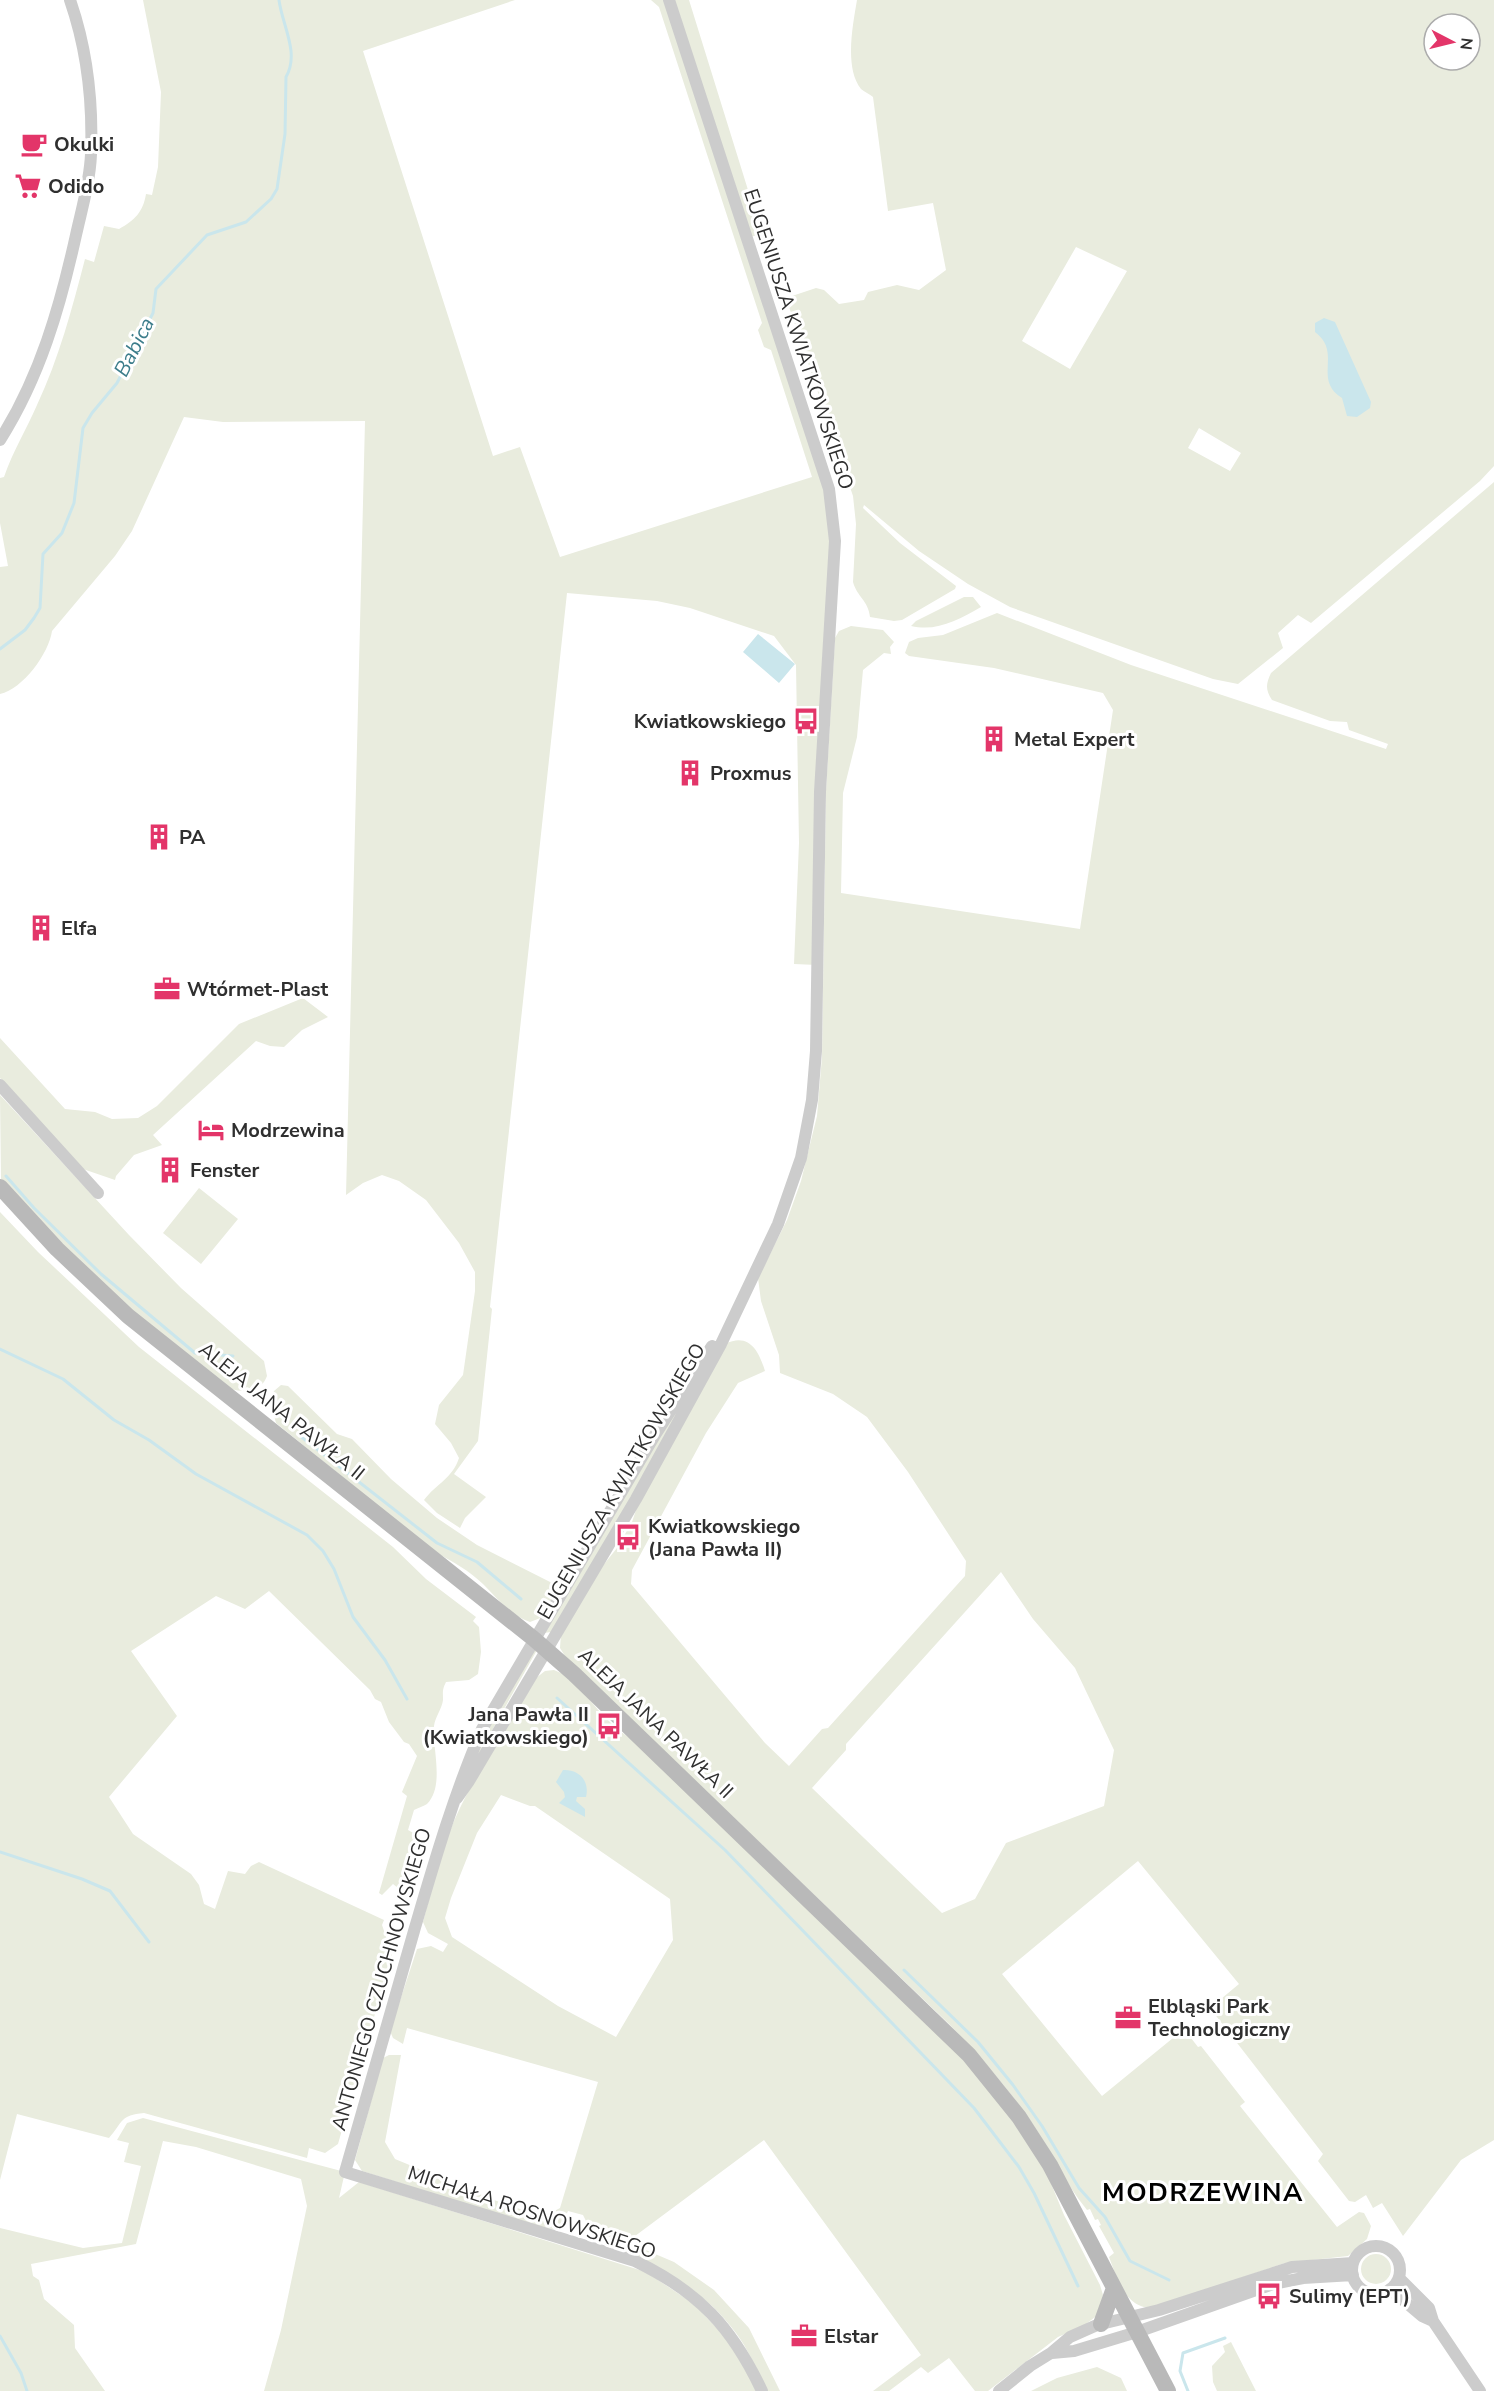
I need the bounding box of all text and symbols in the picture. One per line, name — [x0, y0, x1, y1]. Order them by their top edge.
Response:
north arrow — [1422, 12, 1482, 72]
text: N — [1454, 36, 1478, 51]
cafe icon: Okulki — [19, 129, 49, 159]
place label: Okulki — [54, 131, 114, 158]
supermarket icon: Odido — [13, 171, 43, 201]
place label: Odido — [48, 173, 104, 200]
street label: EUGENIUSZA KWIATKOWSKIEGO — [737, 185, 860, 493]
water label: Babica — [107, 312, 161, 382]
bus stop icon: Kwiatkowskiego — [791, 706, 821, 736]
place label: Kwiatkowskiego — [634, 708, 786, 735]
building icon: Metal Expert — [979, 724, 1009, 754]
place label: Metal Expert — [1014, 726, 1135, 753]
building icon: Proxmus — [675, 758, 705, 788]
place label: Proxmus — [710, 760, 792, 787]
building icon: PA — [144, 822, 174, 852]
place label: PA — [179, 824, 206, 851]
building icon: Elfa — [26, 913, 56, 943]
place label: Elfa — [61, 915, 97, 942]
office icon: Wtórmet-Plast — [152, 974, 182, 1004]
place label: Wtórmet-Plast — [187, 976, 329, 1003]
hotel icon: Modrzewina — [196, 1115, 226, 1145]
place label: Modrzewina — [231, 1117, 345, 1144]
building icon: Fenster — [155, 1155, 185, 1185]
place label: Fenster — [190, 1157, 259, 1184]
street label: ALEJA JANA PAWŁA II — [193, 1336, 370, 1487]
street label: EUGENIUSZA KWIATKOWSKIEGO — [531, 1338, 712, 1624]
place label: Kwiatkowskiego (Jana Pawła II) — [648, 1513, 800, 1563]
bus stop icon: Kwiatkowskiego (Jana Pawła II) — [613, 1522, 643, 1552]
street label: ALEJA JANA PAWŁA II — [572, 1642, 739, 1805]
place label: Jana Pawła II (Kwiatkowskiego) — [423, 1701, 589, 1751]
bus stop icon: Jana Pawła II (Kwiatkowskiego) — [594, 1711, 624, 1741]
street label: ANTONIEGO CZUCHNOWSKIEGO — [325, 1825, 438, 2134]
place label: Elbląski Park Technologiczny — [1148, 1993, 1291, 2043]
office icon: Elbląski Park Technologiczny — [1113, 2003, 1143, 2033]
street label: MICHAŁA ROSNOWSKIEGO — [404, 2160, 659, 2265]
district label: MODRZEWINA — [1102, 2175, 1304, 2210]
bus stop icon: Sulimy (EPT) — [1254, 2281, 1284, 2311]
place label: Sulimy (EPT) — [1289, 2283, 1410, 2310]
office icon: Elstar — [789, 2321, 819, 2351]
place label: Elstar — [824, 2323, 878, 2350]

